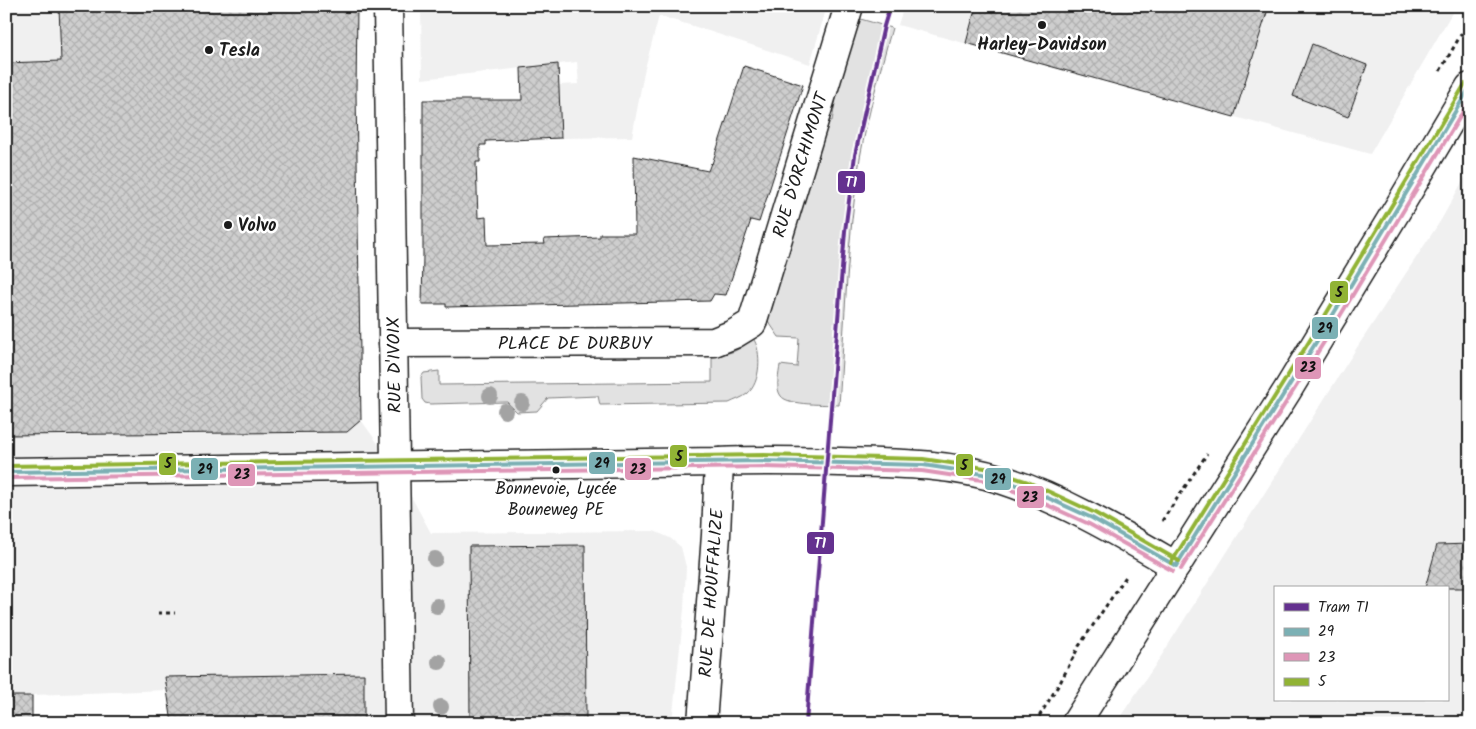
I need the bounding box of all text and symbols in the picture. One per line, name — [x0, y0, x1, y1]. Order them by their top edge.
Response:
marker: Harley-Davidson — [1036, 19, 1048, 31]
place label: Harley-Davidson — [977, 31, 1107, 60]
place label: Tesla — [219, 37, 260, 66]
marker: Tesla — [203, 44, 215, 56]
street label: RUE D'ORCHIMONT — [766, 88, 838, 242]
line badge: T1 — [837, 170, 866, 194]
text: T1 — [845, 172, 858, 194]
place label: Volvo — [238, 212, 276, 241]
marker: Volvo — [222, 219, 234, 231]
line badge: 5 — [1329, 280, 1349, 304]
text: 5 — [1334, 282, 1344, 304]
street label: RUE D'IVOIX — [380, 316, 411, 413]
line badge: 29 — [1311, 316, 1339, 340]
text: 29 — [1317, 318, 1333, 340]
street label: PLACE DE DURBUY — [498, 330, 653, 359]
line badge: 23 — [1294, 356, 1322, 380]
text: 23 — [1300, 357, 1316, 379]
line badge: 5 — [669, 444, 688, 468]
text: 5 — [674, 446, 684, 468]
line badge: 29 — [588, 451, 616, 475]
line badge: 5 — [158, 452, 177, 476]
text: 5 — [163, 453, 173, 475]
text: 29 — [594, 453, 610, 475]
line badge: 5 — [955, 453, 974, 477]
text: 5 — [959, 455, 969, 477]
line badge: 29 — [190, 457, 219, 481]
line badge: 23 — [624, 457, 652, 481]
text: 29 — [197, 459, 213, 481]
text: 23 — [630, 459, 646, 481]
line badge: 23 — [227, 463, 256, 487]
text: 23 — [234, 464, 250, 486]
marker: Bonnevoie, Lycée Bouneweg PE — [551, 465, 561, 475]
line badge: 29 — [984, 467, 1012, 491]
text: 29 — [990, 469, 1006, 491]
place label: Bonnevoie, Lycée Bouneweg PE — [495, 476, 617, 524]
line badge: 23 — [1016, 485, 1045, 509]
text: 23 — [1022, 487, 1038, 509]
street label: RUE DE HOUFFALIZE — [692, 507, 733, 678]
line badge: T1 — [806, 531, 835, 555]
text: T1 — [814, 533, 827, 555]
legend — [1274, 586, 1448, 702]
text: Tram T1 — [1318, 596, 1369, 620]
text: 29 — [1318, 620, 1335, 644]
text: 23 — [1318, 646, 1336, 670]
text: 5 — [1318, 670, 1327, 694]

